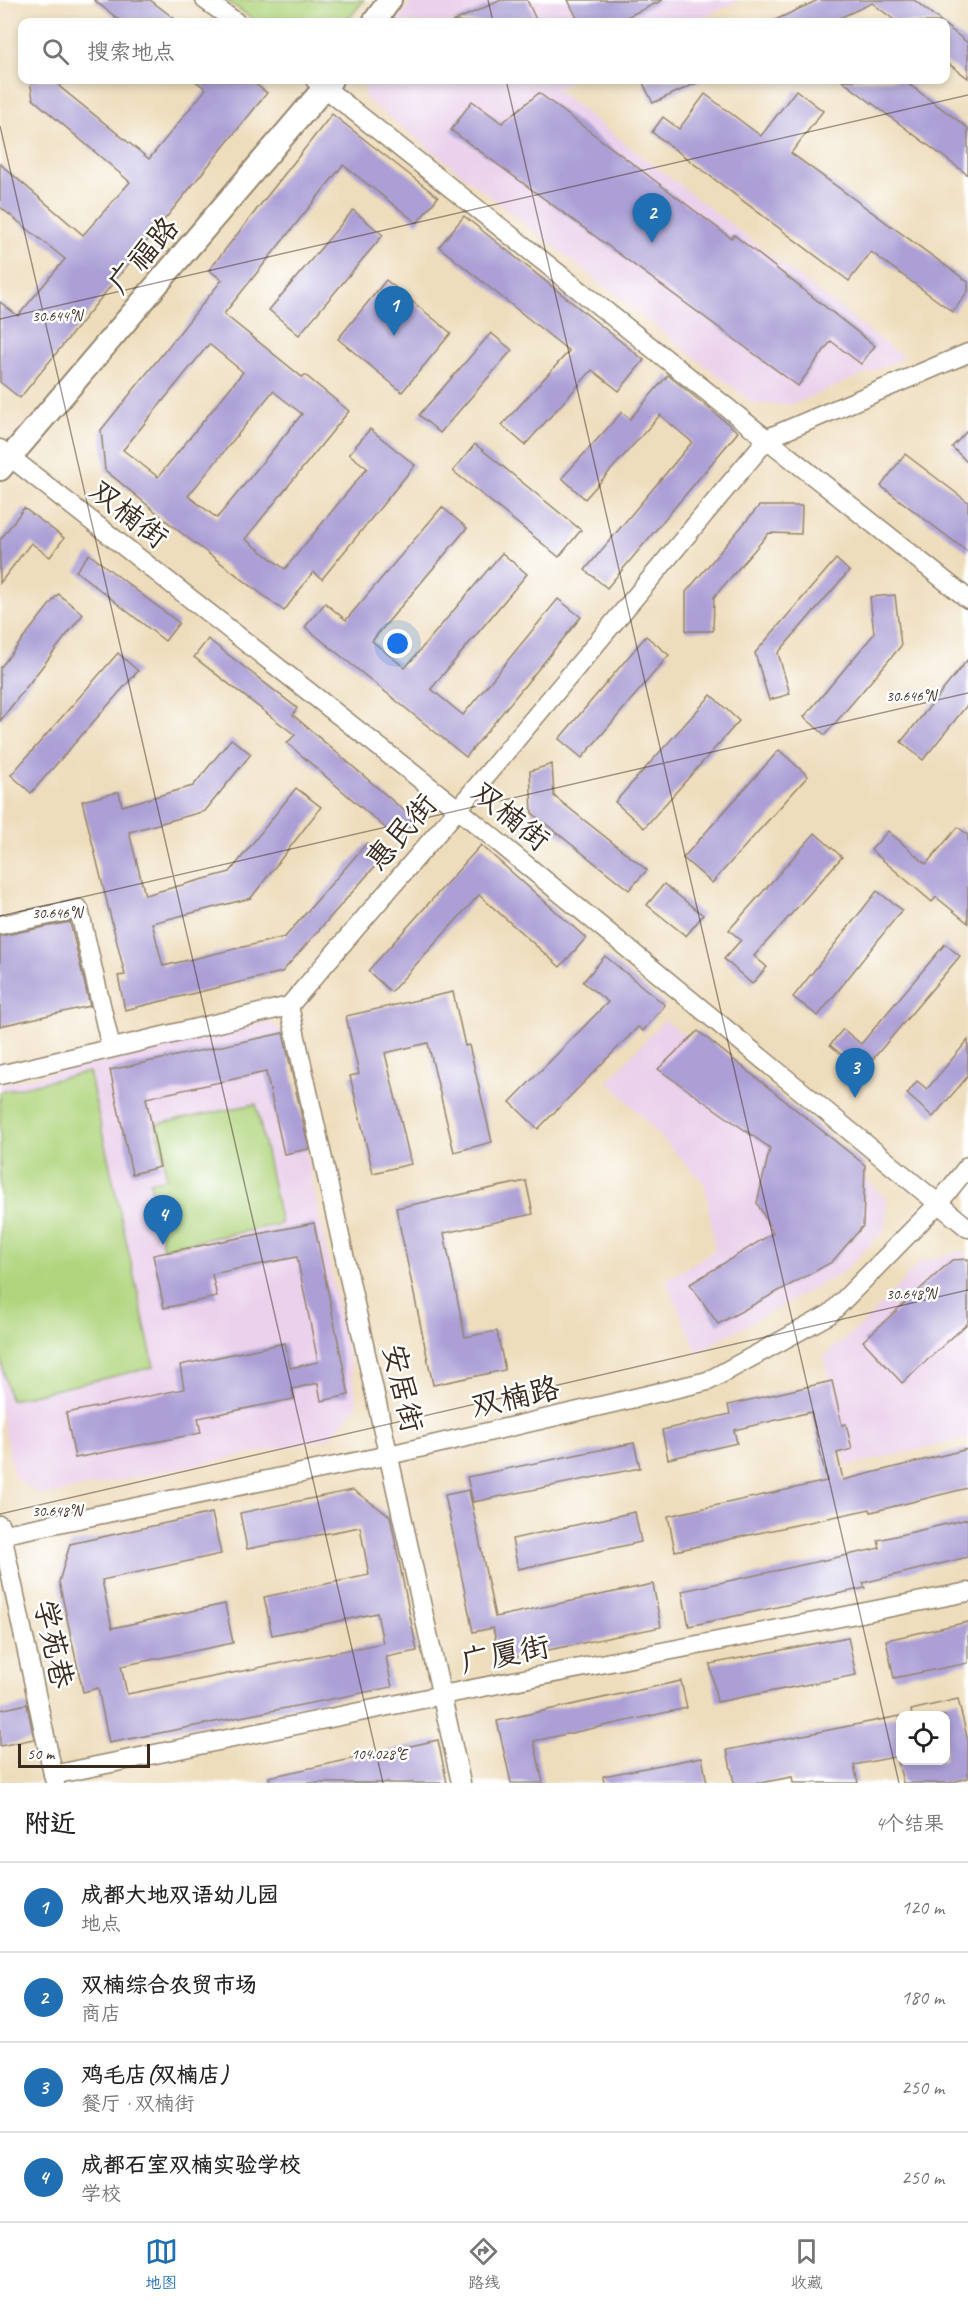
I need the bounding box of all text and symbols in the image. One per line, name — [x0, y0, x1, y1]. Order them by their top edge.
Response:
search box — [18, 18, 950, 84]
icon: search — [39, 35, 72, 68]
text: 搜索地点 — [87, 38, 175, 66]
pin: 2 — [632, 194, 672, 243]
street label: 广福路 — [99, 209, 187, 301]
pin: 1 — [374, 286, 414, 336]
text: 30.644°N — [32, 307, 85, 326]
street label: 双楠街 — [82, 471, 176, 557]
your location — [383, 629, 412, 658]
text: 30.646°N — [886, 687, 939, 706]
street label: 双楠街 — [464, 773, 558, 859]
street label: 惠民街 — [357, 786, 445, 878]
text: 30.646°N — [32, 904, 85, 923]
pin: 3 — [836, 1048, 874, 1098]
pin: 4 — [144, 1196, 182, 1245]
text: 30.648°N — [886, 1285, 939, 1304]
street label: 安居街 — [374, 1340, 432, 1436]
street label: 双楠路 — [467, 1368, 563, 1426]
text: 30.648°N — [32, 1502, 85, 1521]
street label: 学苑巷 — [26, 1596, 82, 1692]
street label: 广厦街 — [457, 1627, 553, 1681]
map controls — [896, 1711, 950, 1765]
button: locate — [896, 1711, 950, 1765]
scale bar — [18, 1741, 150, 1768]
text: 50 m — [27, 1744, 54, 1764]
text: 104.028°E — [351, 1745, 409, 1764]
text: 附近 — [24, 1807, 76, 1840]
text: 4个结果 — [875, 1811, 944, 1836]
text: 成都大地双语幼儿园 — [81, 1881, 279, 1909]
text: 1 — [39, 1895, 48, 1920]
text: 120 m — [901, 1895, 944, 1920]
text: 地点 — [81, 1911, 121, 1936]
text: 双楠综合农贸市场 — [81, 1971, 257, 1999]
text: 2 — [39, 1985, 48, 2010]
text: 180 m — [901, 1985, 944, 2010]
text: 商店 — [81, 2001, 121, 2026]
text: 鸡毛店(双楠店) — [81, 2061, 228, 2089]
text: 3 — [39, 2075, 48, 2100]
text: 250 m — [901, 2075, 944, 2100]
text: 餐厅 · 双楠街 — [81, 2091, 194, 2116]
text: 成都石室双楠实验学校 — [81, 2151, 301, 2179]
text: 4 — [39, 2165, 48, 2190]
text: 250 m — [901, 2165, 944, 2190]
text: 学校 — [81, 2181, 121, 2206]
tab: 地图 — [145, 2235, 178, 2293]
tab: 路线 — [467, 2235, 500, 2293]
tab: 收藏 — [790, 2235, 823, 2293]

